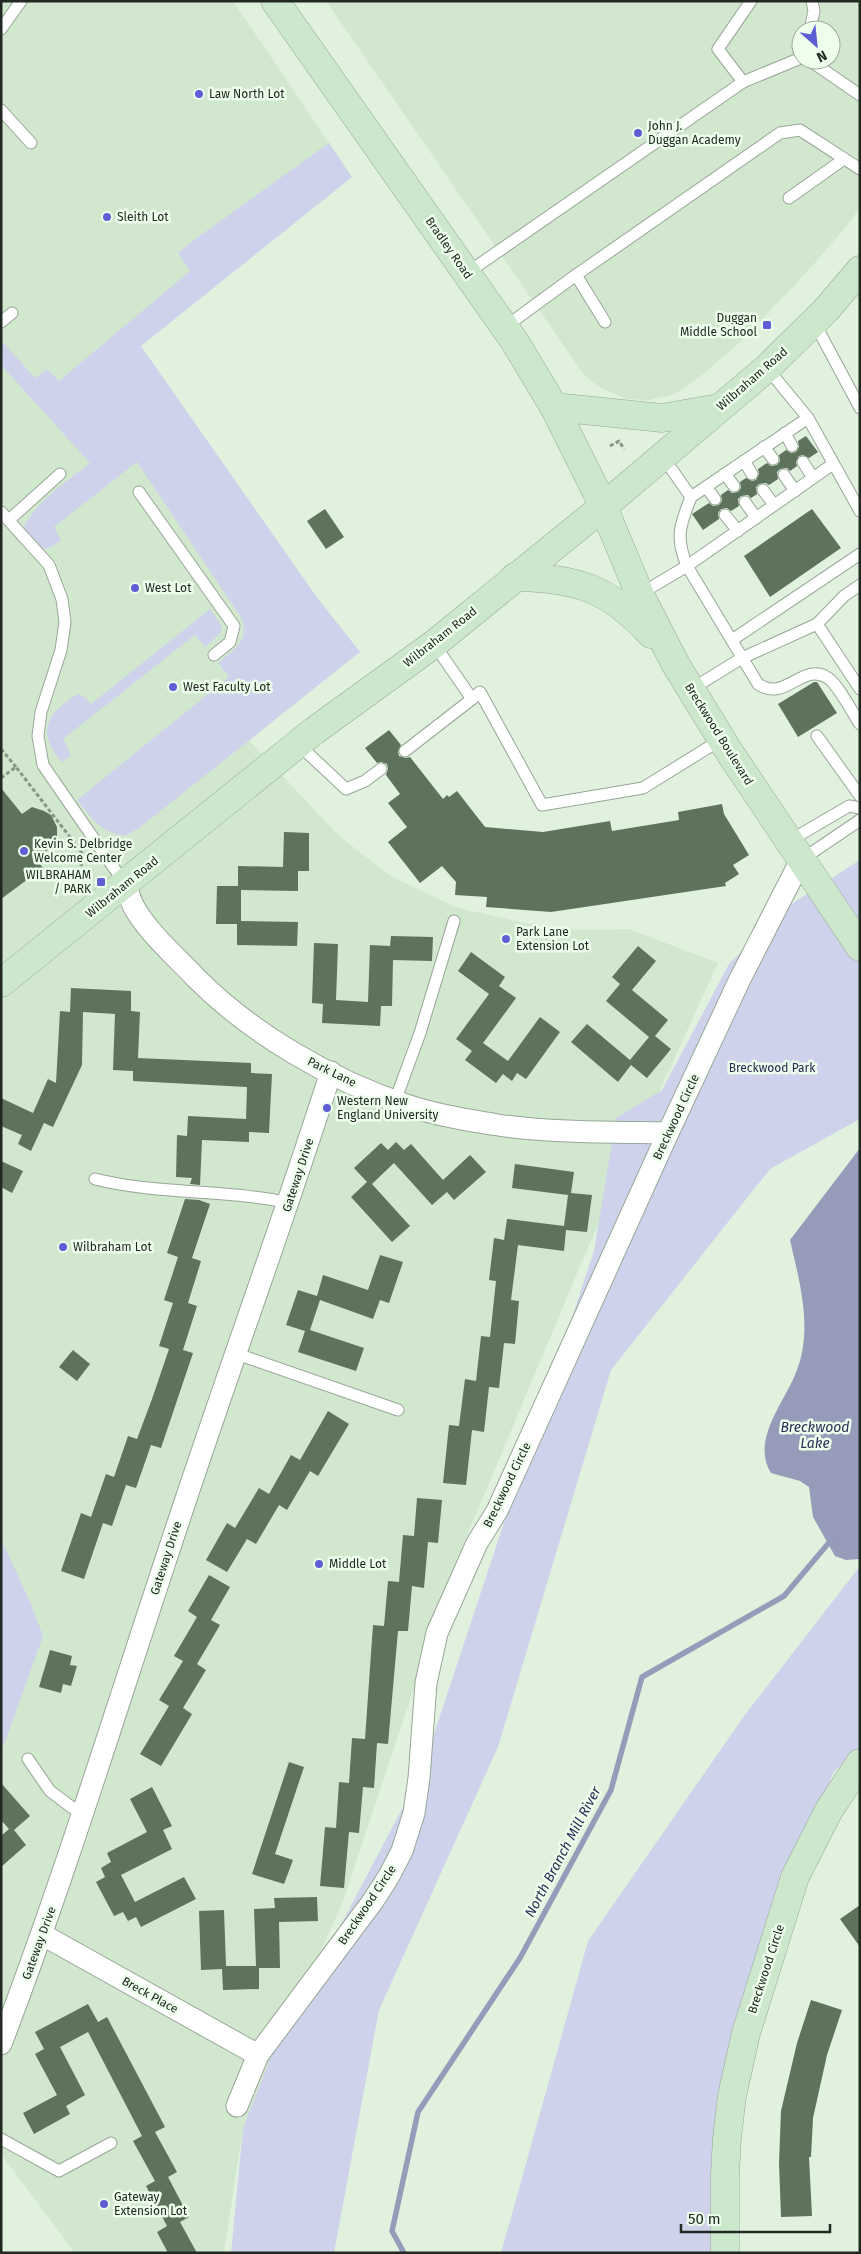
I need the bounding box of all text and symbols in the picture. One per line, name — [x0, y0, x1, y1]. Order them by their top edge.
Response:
north arrow — [791, 20, 841, 70]
text: N — [814, 46, 830, 66]
place label: Law North Lot — [209, 87, 285, 101]
marker: Law North Lot — [193, 88, 205, 100]
place label: John J. Duggan Academy — [648, 119, 741, 147]
marker: John J. Duggan Academy — [632, 127, 644, 139]
place label: Sleith Lot — [117, 210, 169, 224]
marker: Sleith Lot — [101, 211, 113, 223]
street label: Bradley Road — [423, 215, 475, 281]
place label: Duggan Middle School — [680, 311, 757, 339]
marker: Duggan Middle School — [761, 319, 773, 331]
street label: Wilbraham Road — [714, 344, 790, 414]
place label: West Lot — [145, 581, 192, 595]
marker: West Lot — [129, 582, 141, 594]
street label: Wilbraham Road — [400, 604, 480, 670]
place label: West Faculty Lot — [183, 680, 271, 694]
street label: Breckwood Boulevard — [682, 680, 756, 788]
marker: West Faculty Lot — [167, 681, 179, 693]
place label: Kevin S. Delbridge Welcome Center — [34, 837, 132, 865]
marker: Kevin S. Delbridge Welcome Center — [18, 845, 30, 857]
street label: Wilbraham Road — [83, 853, 161, 921]
place label: WILBRAHAM / PARK — [26, 868, 92, 896]
marker: WILBRAHAM / PARK — [95, 876, 107, 888]
place label: Park Lane Extension Lot — [516, 925, 590, 953]
marker: Park Lane Extension Lot — [500, 933, 512, 945]
street label: Park Lane — [305, 1054, 359, 1090]
park label: Breckwood Park — [729, 1061, 816, 1075]
street label: Breckwood Circle — [650, 1072, 702, 1162]
place label: Western New England University — [337, 1094, 438, 1122]
marker: Western New England University — [321, 1102, 333, 1114]
street label: Gateway Drive — [279, 1136, 317, 1214]
place label: Wilbraham Lot — [73, 1240, 152, 1254]
marker: Wilbraham Lot — [57, 1241, 69, 1253]
water label: Breckwood Lake — [780, 1419, 850, 1452]
street label: Breckwood Circle — [480, 1440, 534, 1530]
street label: Gateway Drive — [147, 1519, 185, 1597]
place label: Middle Lot — [329, 1557, 387, 1571]
marker: Middle Lot — [313, 1558, 325, 1570]
water label: North Branch Mill River — [521, 1783, 605, 1920]
street label: Breckwood Circle — [335, 1863, 399, 1947]
street label: Gateway Drive — [19, 1905, 59, 1981]
street label: Breckwood Circle — [745, 1923, 787, 2015]
street label: Breck Place — [119, 1974, 181, 2016]
place label: Gateway Extension Lot — [114, 2190, 188, 2218]
marker: Gateway Extension Lot — [98, 2198, 110, 2210]
scale bar — [681, 2202, 830, 2234]
text: 50 m — [688, 2210, 721, 2228]

